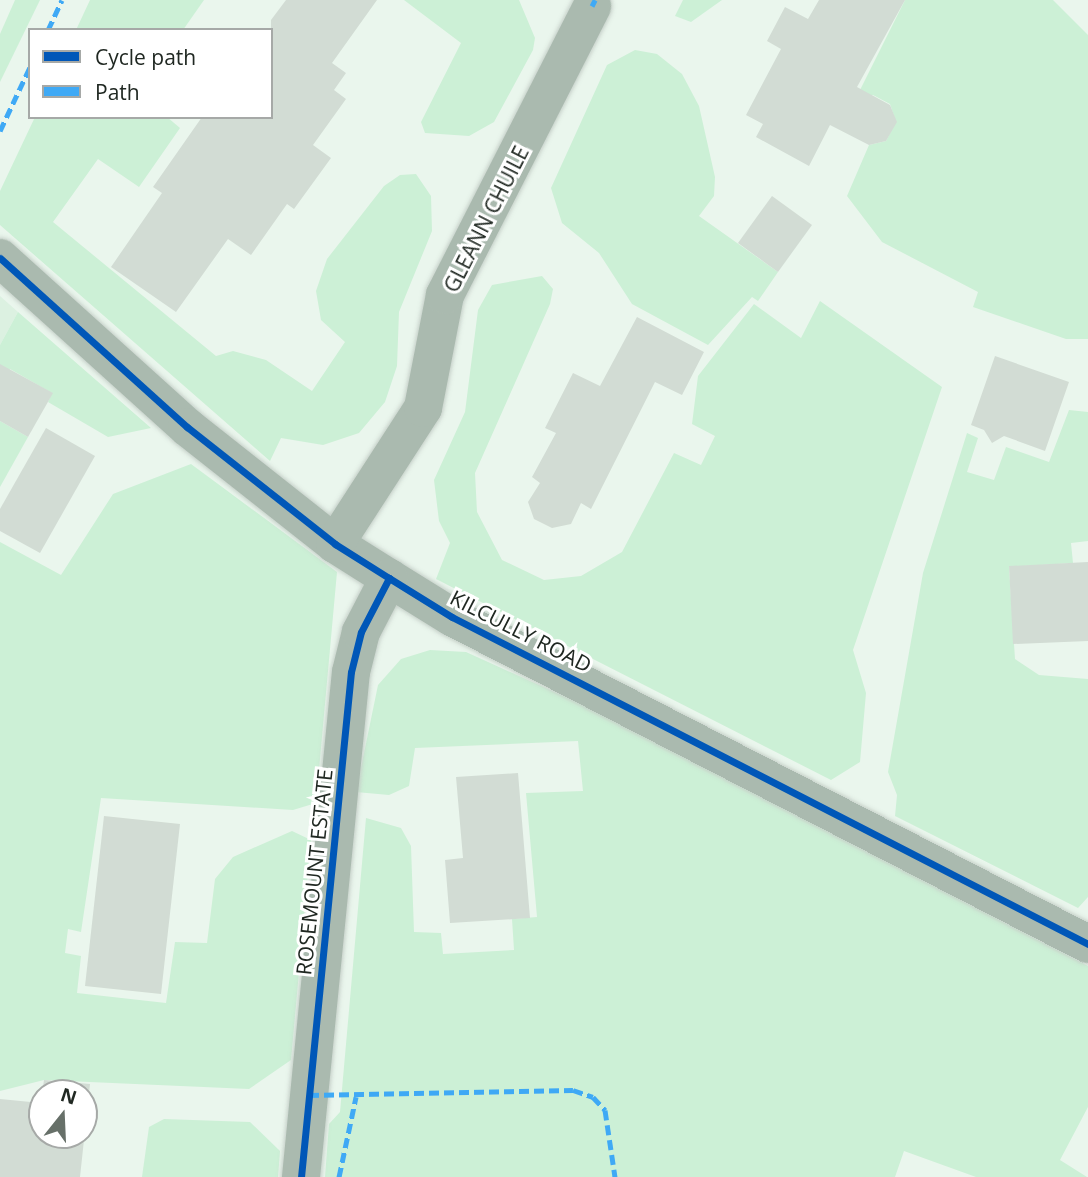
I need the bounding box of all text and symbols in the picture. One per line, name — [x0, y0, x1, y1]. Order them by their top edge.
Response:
legend — [28, 28, 273, 119]
text: Cycle path — [95, 43, 196, 71]
text: Path — [95, 78, 140, 106]
street label: GLEANN CHUILE — [438, 142, 534, 296]
street label: KILCULLY ROAD — [446, 585, 596, 677]
street label: ROSEMOUNT ESTATE — [291, 768, 337, 976]
north arrow — [28, 1079, 98, 1149]
text: N — [57, 1081, 80, 1111]

